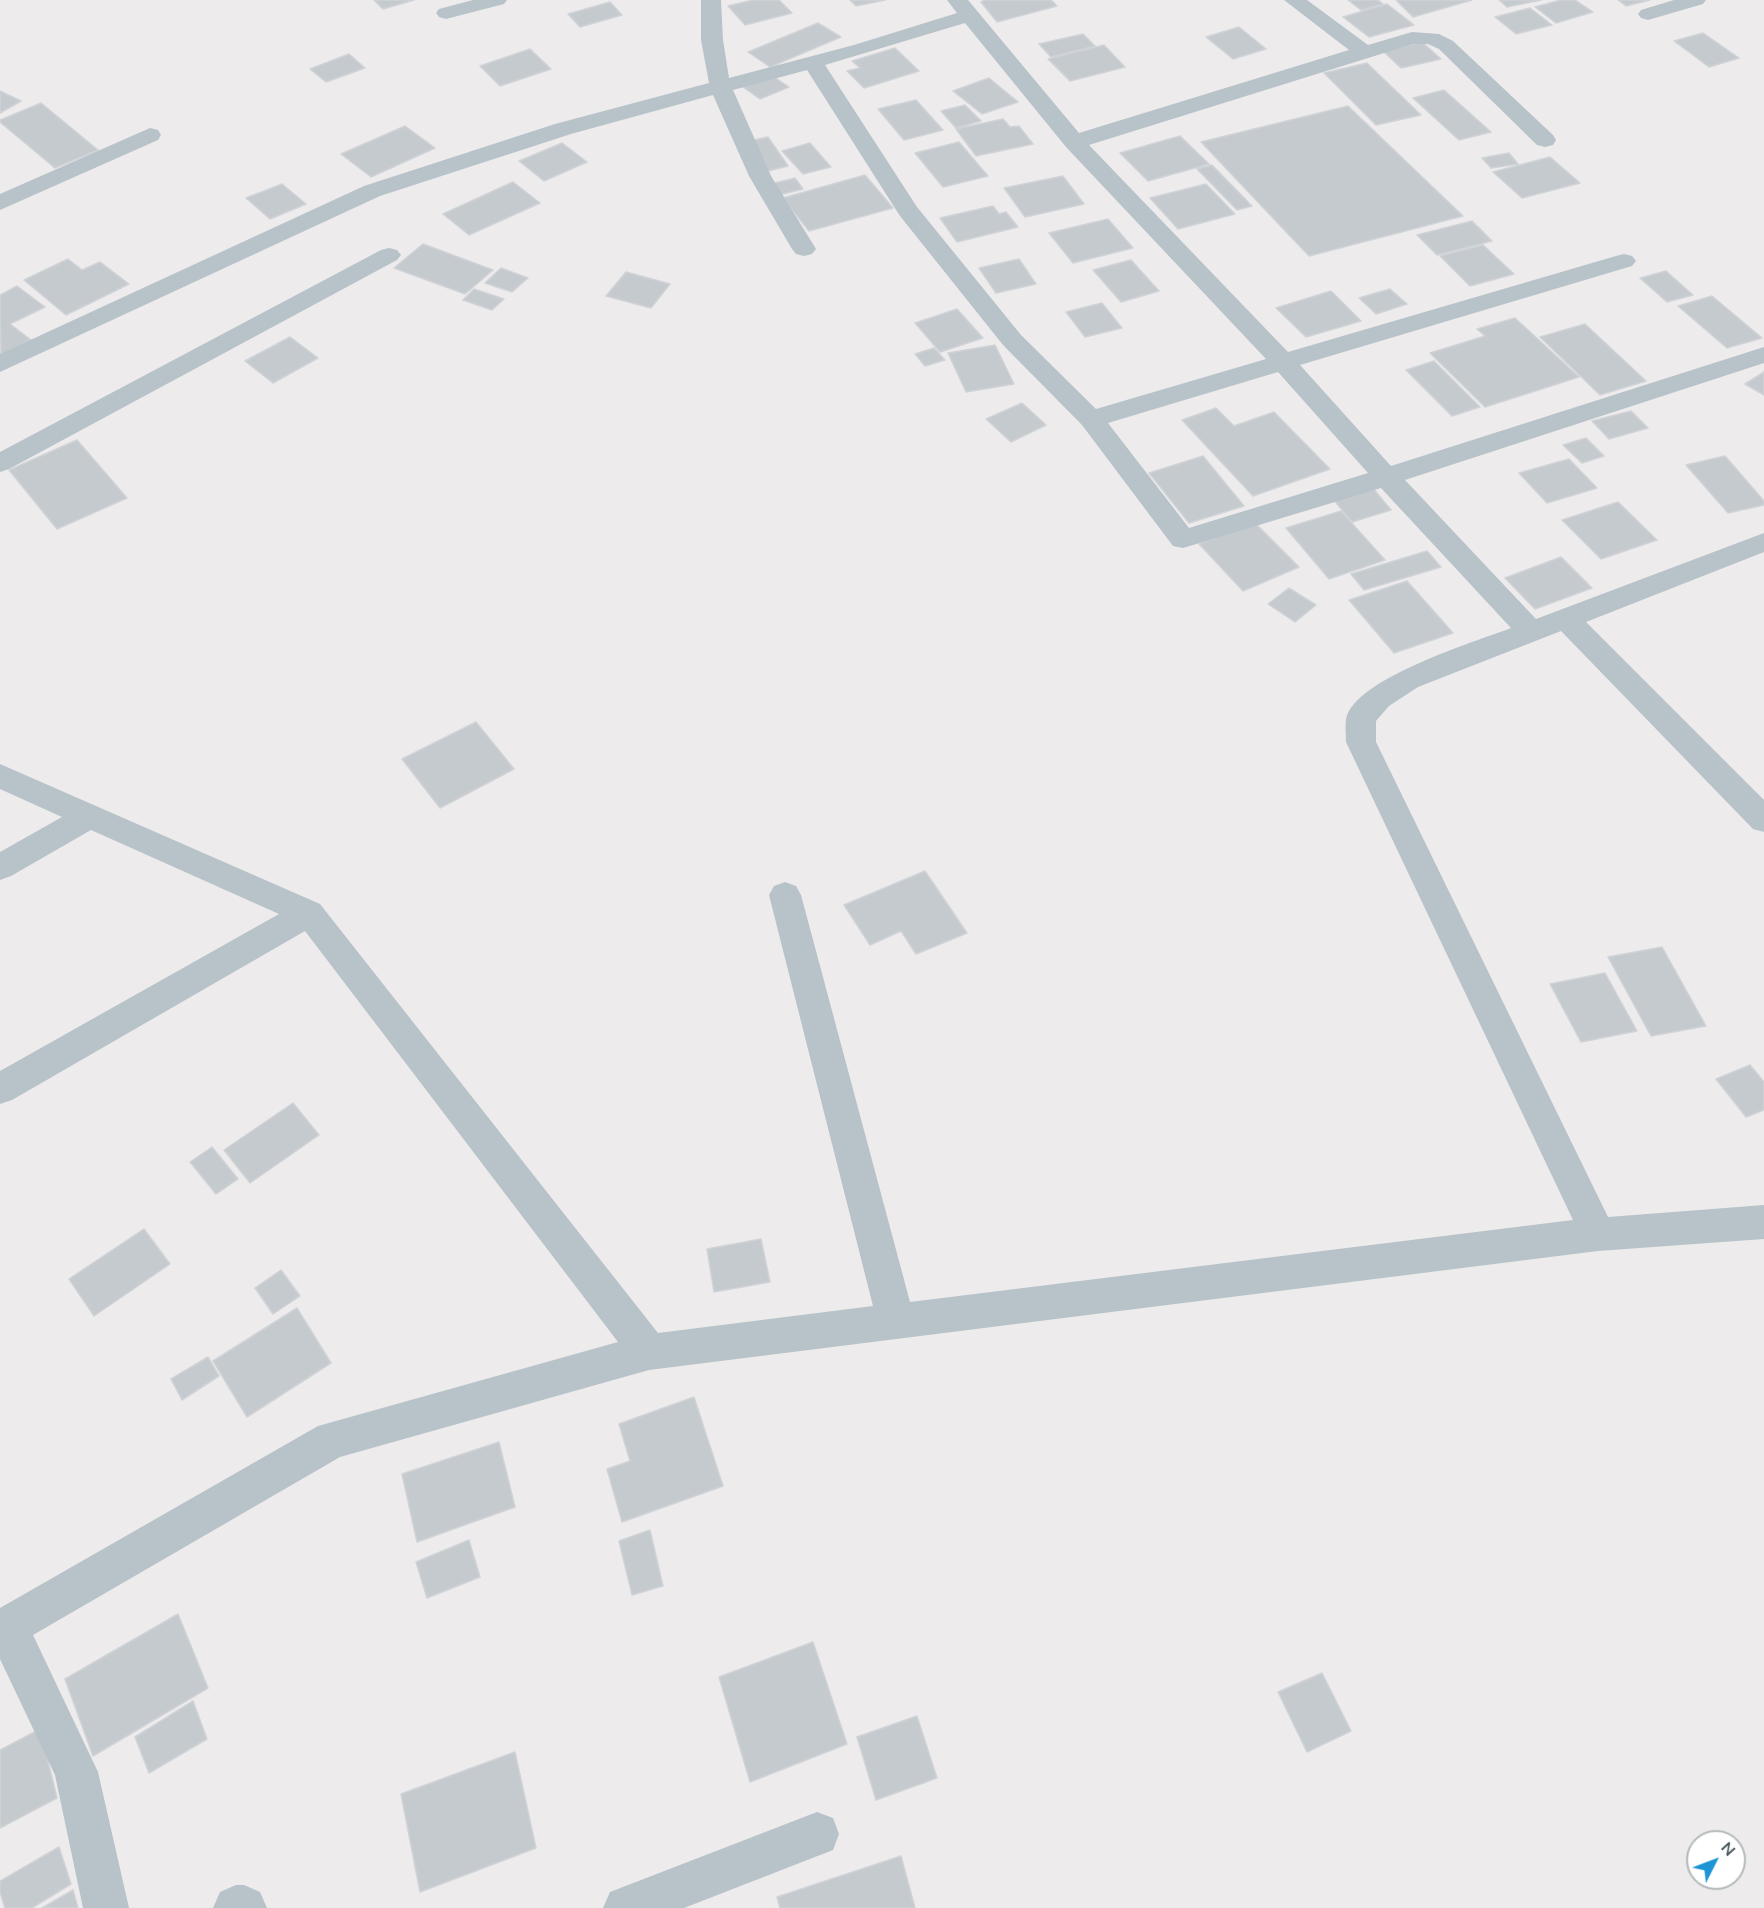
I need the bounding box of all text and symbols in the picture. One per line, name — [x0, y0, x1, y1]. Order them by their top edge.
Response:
north arrow — [1686, 1830, 1746, 1890]
text: N — [1716, 1837, 1740, 1861]

